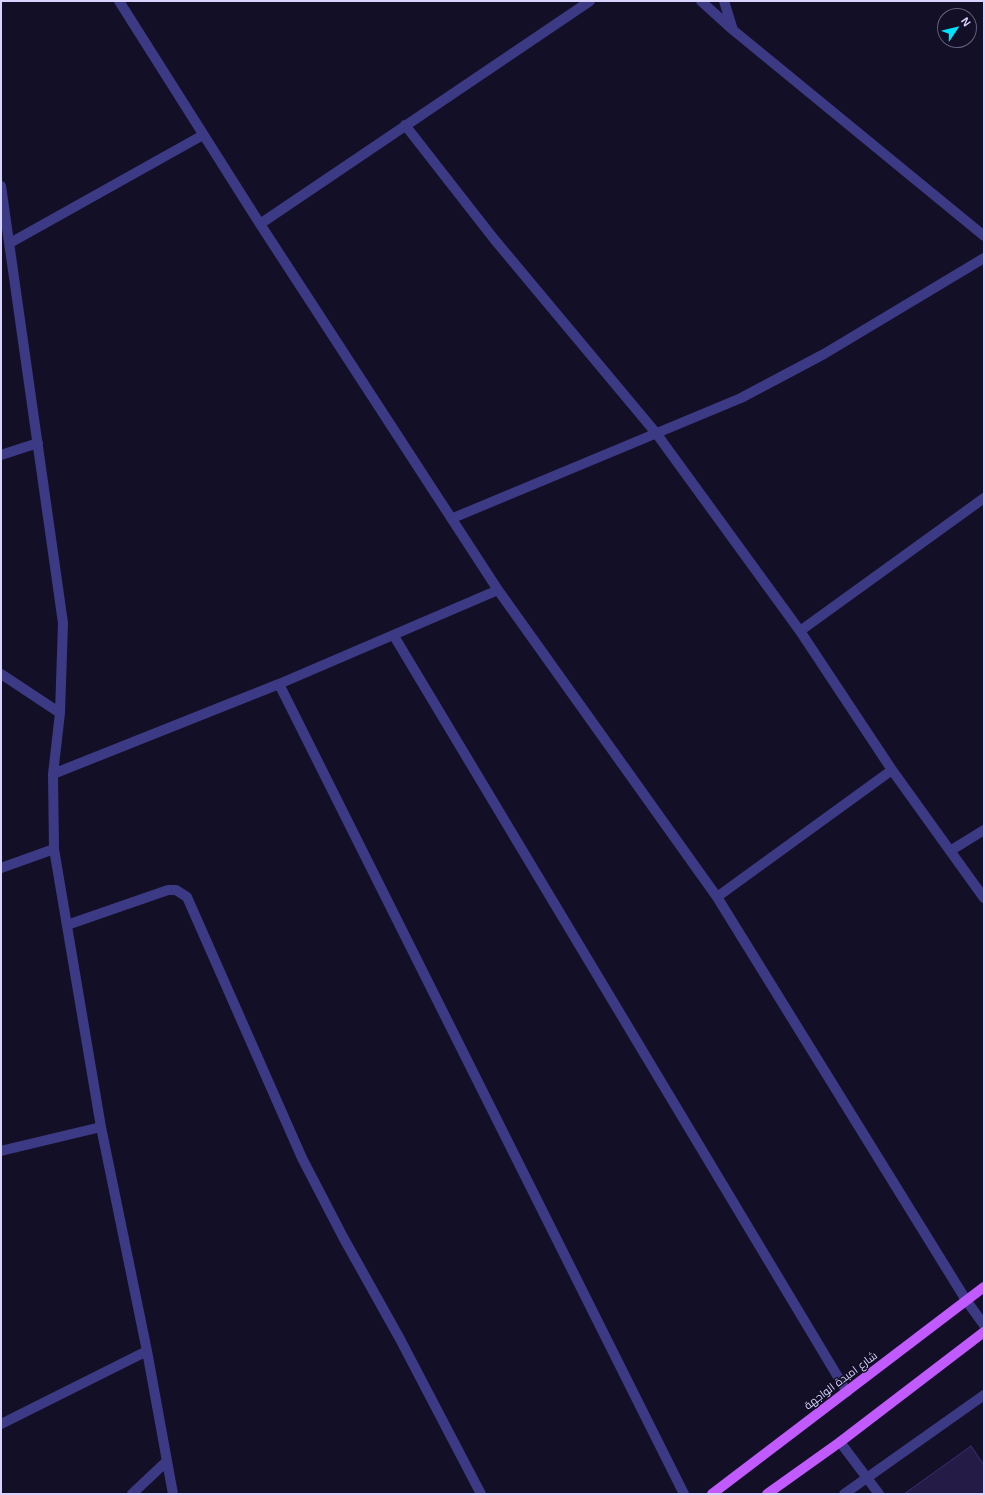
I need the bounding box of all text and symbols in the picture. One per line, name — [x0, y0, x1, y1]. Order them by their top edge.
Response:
north arrow — [937, 8, 977, 48]
text: N — [959, 15, 973, 28]
street label: شارع امبدة الواجهة — [802, 1349, 880, 1413]

